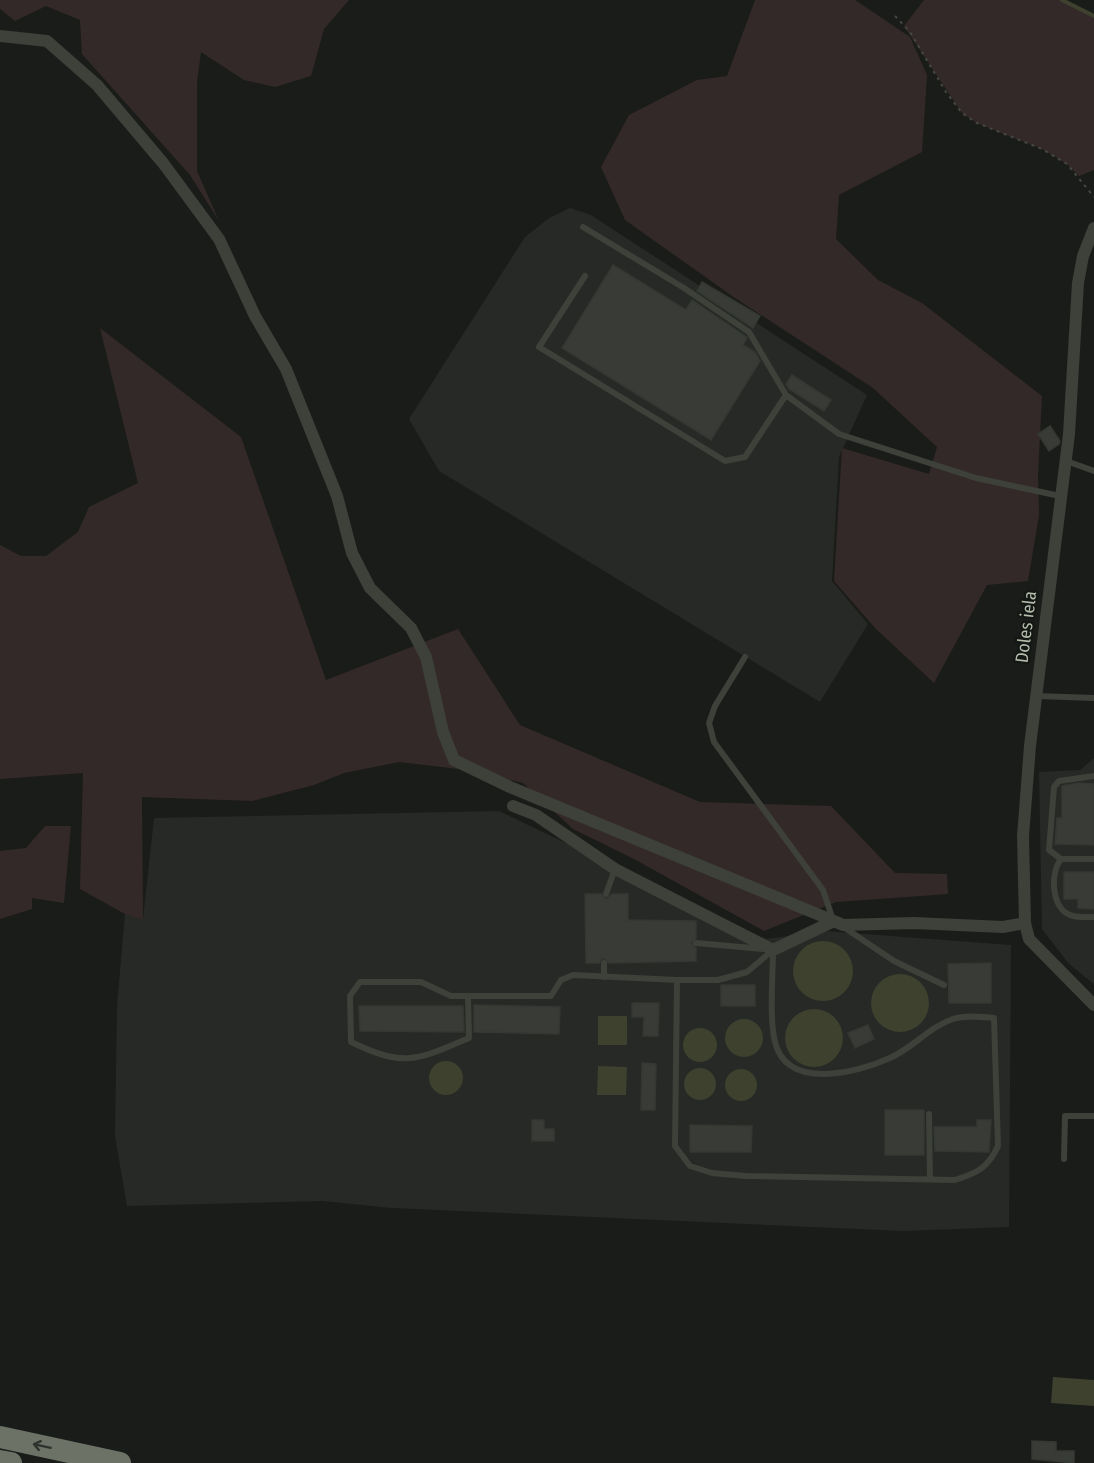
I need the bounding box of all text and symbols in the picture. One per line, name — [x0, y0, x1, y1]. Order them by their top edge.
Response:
street label: Doles iela — [1011, 590, 1041, 664]
one-way arrow — [33, 1440, 52, 1452]

